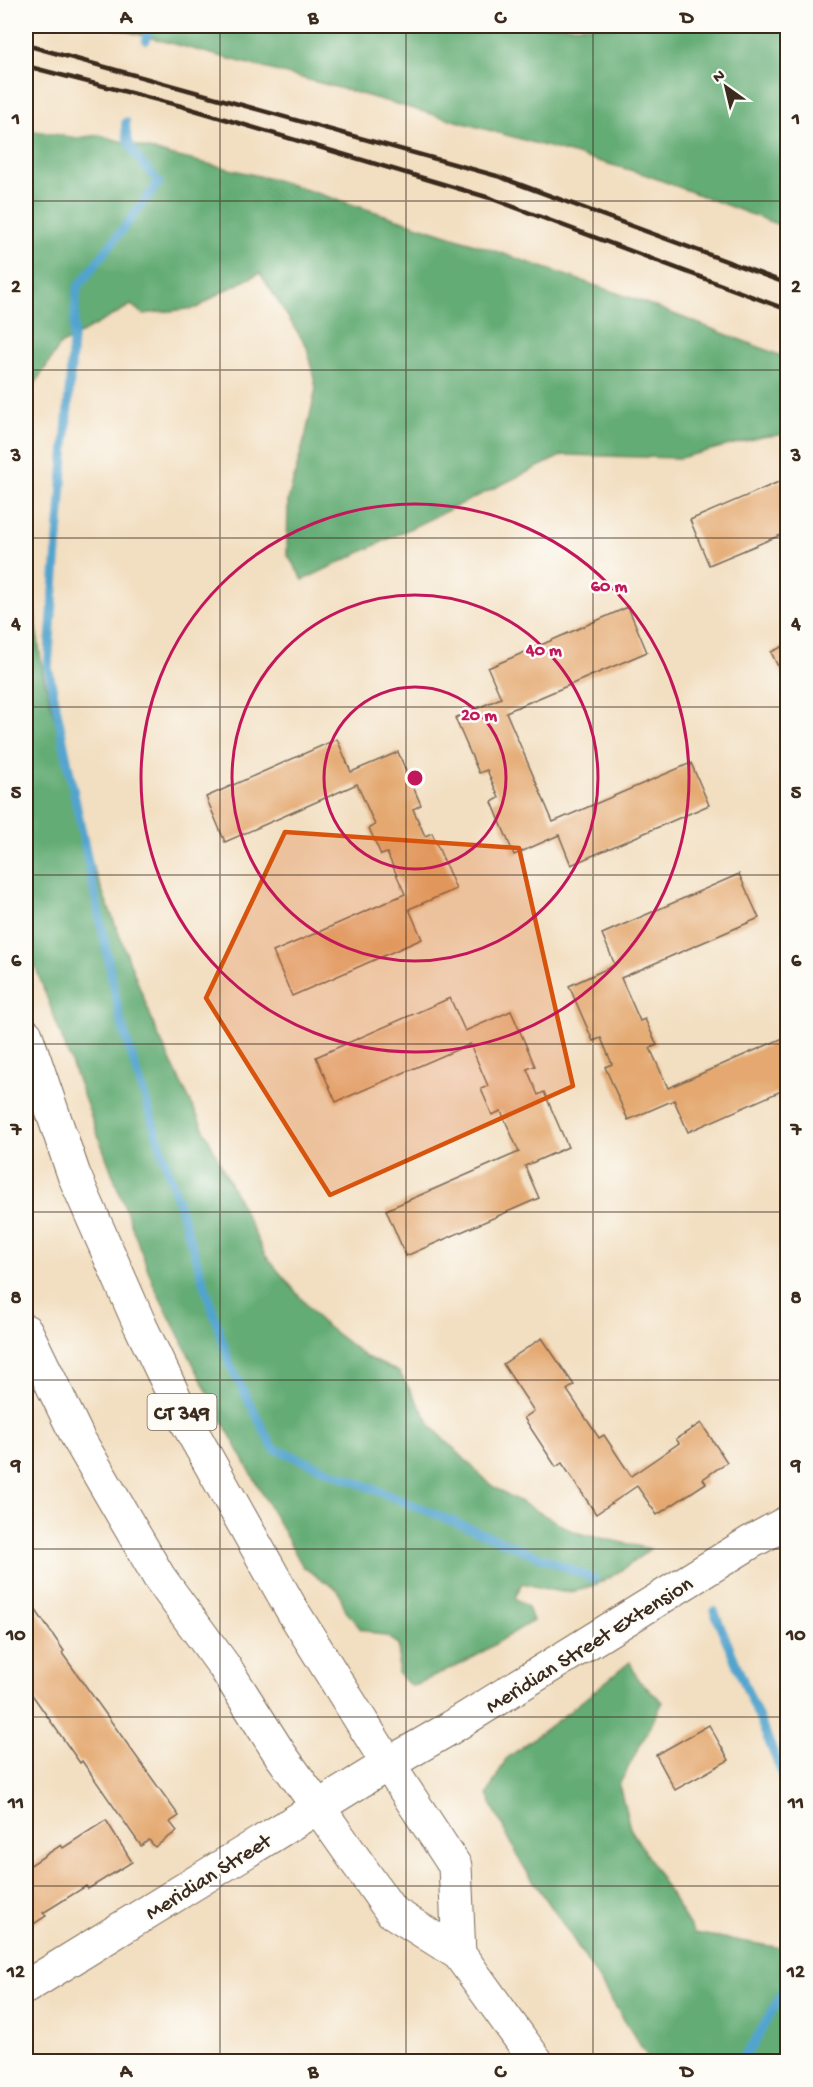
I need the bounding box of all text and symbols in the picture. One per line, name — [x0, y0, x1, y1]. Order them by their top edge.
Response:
text: A — [119, 8, 134, 31]
text: B — [307, 8, 319, 31]
text: C — [494, 8, 508, 31]
text: D — [678, 8, 694, 31]
north arrow — [696, 57, 756, 117]
text: N — [710, 66, 730, 88]
text: 1 — [11, 109, 20, 132]
text: 1 — [791, 109, 800, 132]
text: 2 — [11, 277, 21, 300]
text: 2 — [791, 277, 801, 300]
text: 3 — [10, 446, 21, 469]
text: 3 — [790, 446, 801, 469]
text: 60 m — [591, 577, 627, 598]
text: 4 — [10, 614, 21, 637]
text: 4 — [790, 614, 801, 637]
text: 40 m — [525, 641, 562, 662]
text: 20 m — [461, 706, 497, 727]
centre of rings — [405, 768, 425, 788]
text: 5 — [11, 783, 22, 806]
text: 5 — [791, 783, 802, 806]
text: 6 — [11, 951, 22, 974]
text: 6 — [791, 951, 802, 974]
text: 7 — [10, 1120, 23, 1143]
text: 7 — [790, 1120, 803, 1143]
text: 8 — [11, 1288, 22, 1311]
text: 8 — [791, 1288, 802, 1311]
road number: CT 349 — [148, 1394, 216, 1430]
text: 9 — [10, 1456, 21, 1479]
text: 9 — [790, 1456, 801, 1479]
street label: Meridian Street Extension — [482, 1572, 699, 1721]
text: 10 — [5, 1625, 26, 1648]
text: 10 — [785, 1625, 806, 1648]
text: 11 — [7, 1793, 24, 1816]
text: 11 — [787, 1793, 804, 1816]
street label: Meridian Street — [141, 1828, 279, 1927]
text: 12 — [6, 1962, 25, 1985]
text: 12 — [786, 1962, 805, 1985]
text: A — [119, 2062, 134, 2085]
text: B — [307, 2062, 319, 2085]
text: C — [494, 2062, 508, 2085]
text: D — [678, 2062, 694, 2085]

